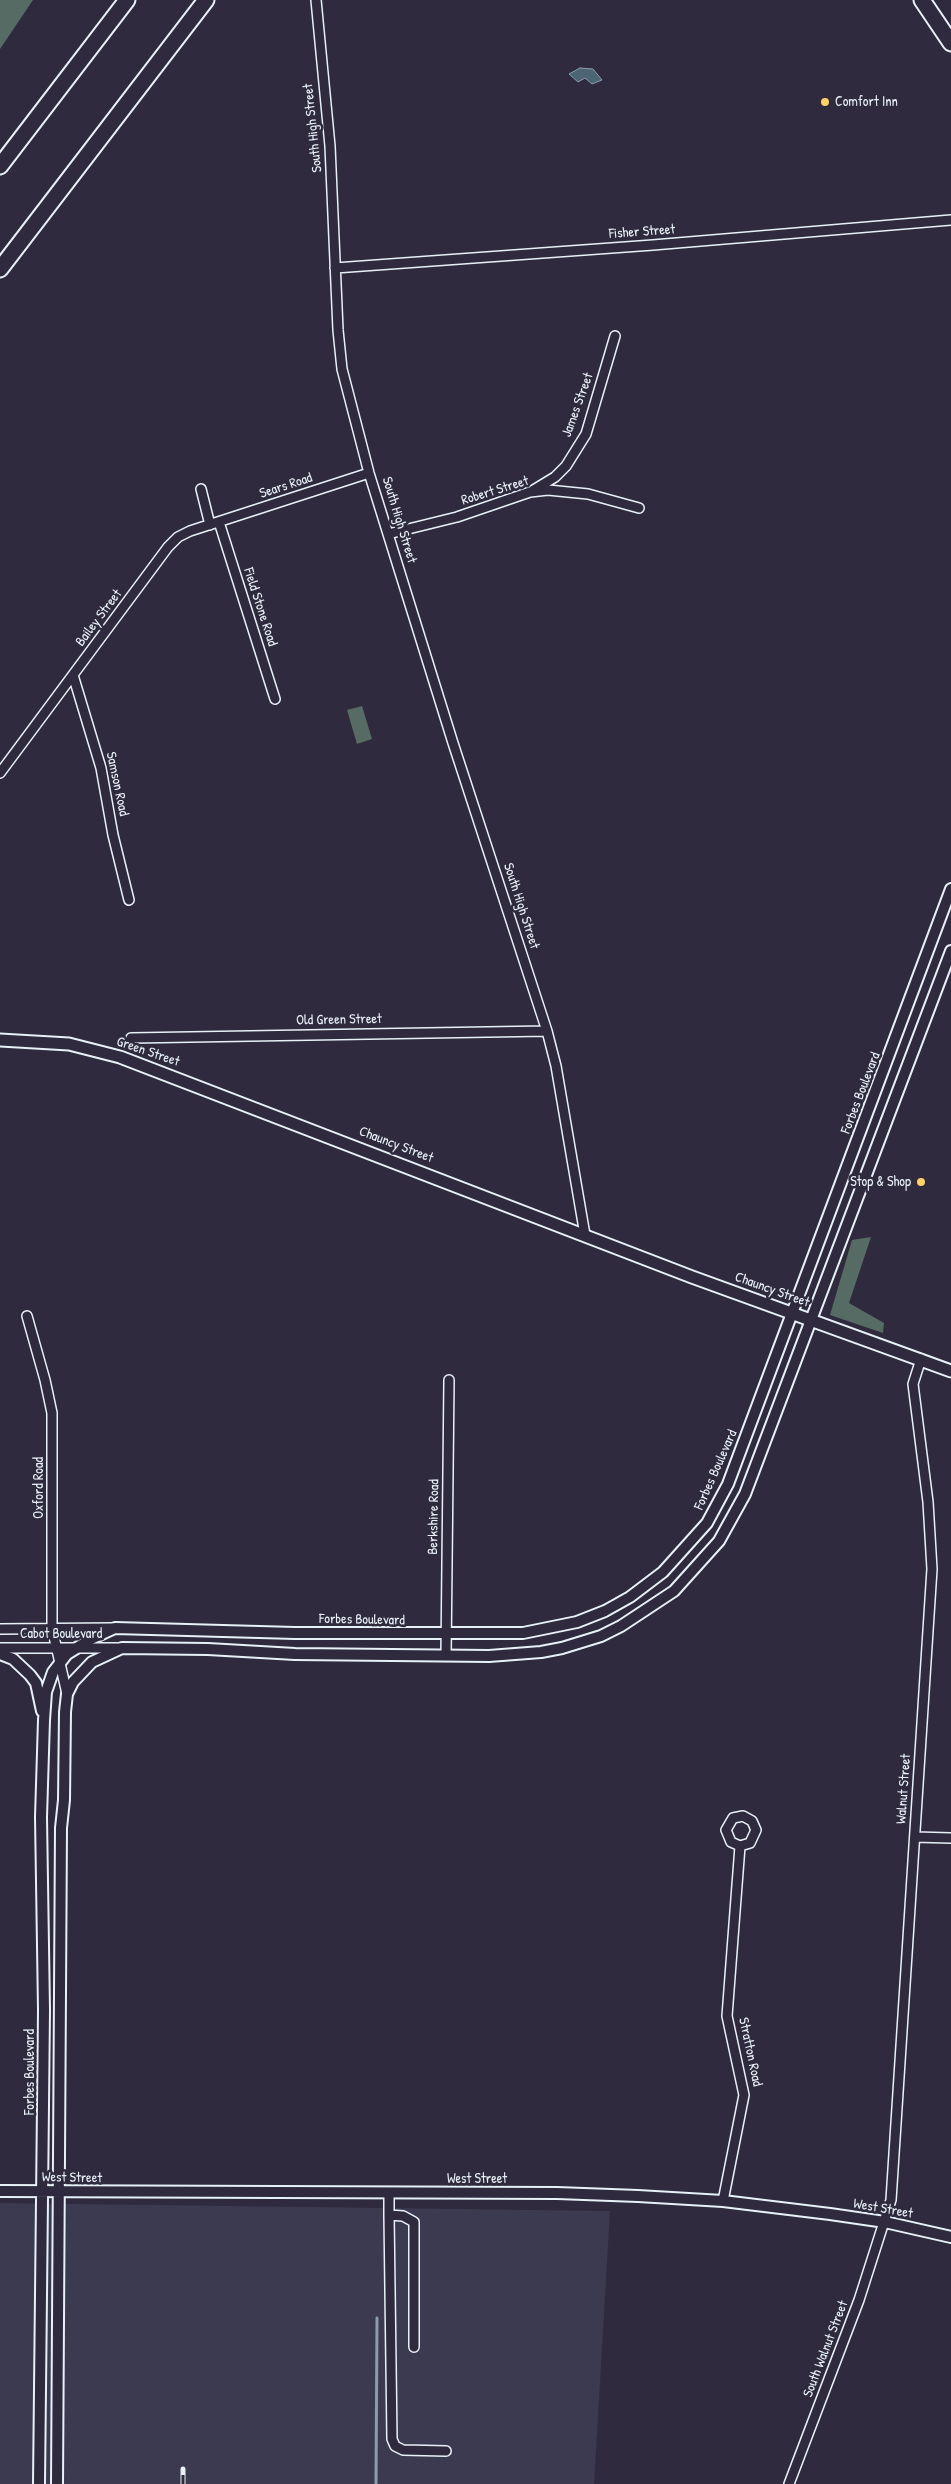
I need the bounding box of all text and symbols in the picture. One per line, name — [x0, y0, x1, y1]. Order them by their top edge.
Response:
street label: South High Street — [300, 83, 326, 173]
place label: Comfort Inn — [835, 94, 898, 110]
marker: Comfort Inn — [819, 96, 831, 108]
street label: Fisher Street — [608, 221, 676, 243]
street label: James Street — [559, 371, 597, 439]
street label: Sears Road — [258, 470, 314, 502]
street label: Robert Street — [459, 473, 531, 509]
street label: South High Street — [378, 475, 420, 565]
street label: Field Stone Road — [239, 566, 281, 648]
street label: Bailey Street — [72, 586, 126, 650]
street label: Samson Road — [102, 750, 132, 818]
street label: South High Street — [499, 861, 543, 951]
street label: Old Green Street — [296, 1011, 382, 1029]
street label: Green Street — [114, 1033, 182, 1071]
street label: Forbes Boulevard — [838, 1050, 884, 1136]
street label: Chauncy Street — [357, 1123, 435, 1167]
place label: Stop & Shop — [850, 1174, 911, 1190]
marker: Stop & Shop — [915, 1176, 927, 1188]
street label: Chauncy Street — [732, 1269, 812, 1311]
street label: Forbes Boulevard — [691, 1427, 741, 1513]
street label: Oxford Road — [31, 1457, 47, 1519]
street label: Berkshire Road — [425, 1479, 443, 1555]
street label: Forbes Boulevard — [319, 1611, 405, 1629]
street label: Cabot Boulevard — [20, 1626, 102, 1642]
street label: Walnut Street — [893, 1753, 915, 1825]
street label: Stratton Road — [735, 2016, 765, 2088]
street label: Forbes Boulevard — [22, 2029, 38, 2115]
street label: West Street — [42, 2169, 102, 2187]
street label: West Street — [447, 2171, 507, 2187]
street label: West Street — [852, 2195, 914, 2223]
street label: South Walnut Street — [800, 2298, 852, 2400]

